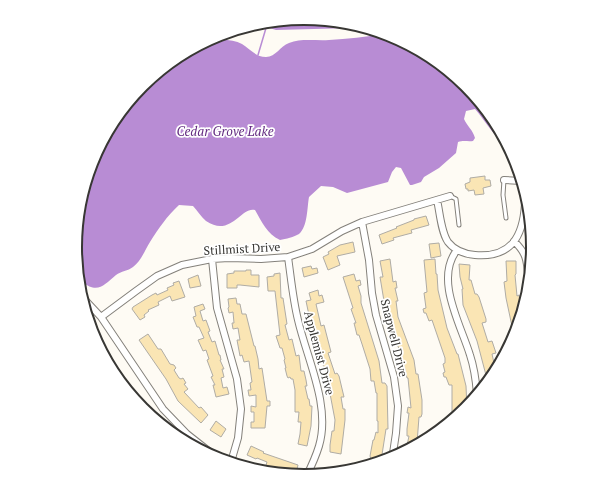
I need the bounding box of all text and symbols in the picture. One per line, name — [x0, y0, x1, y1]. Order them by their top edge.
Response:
water label: Cedar Grove Lake — [176, 122, 274, 140]
street label: Stillmist Drive — [203, 239, 281, 258]
street label: Snapwell Drive — [378, 297, 411, 378]
street label: Applemist Drive — [301, 309, 338, 397]

